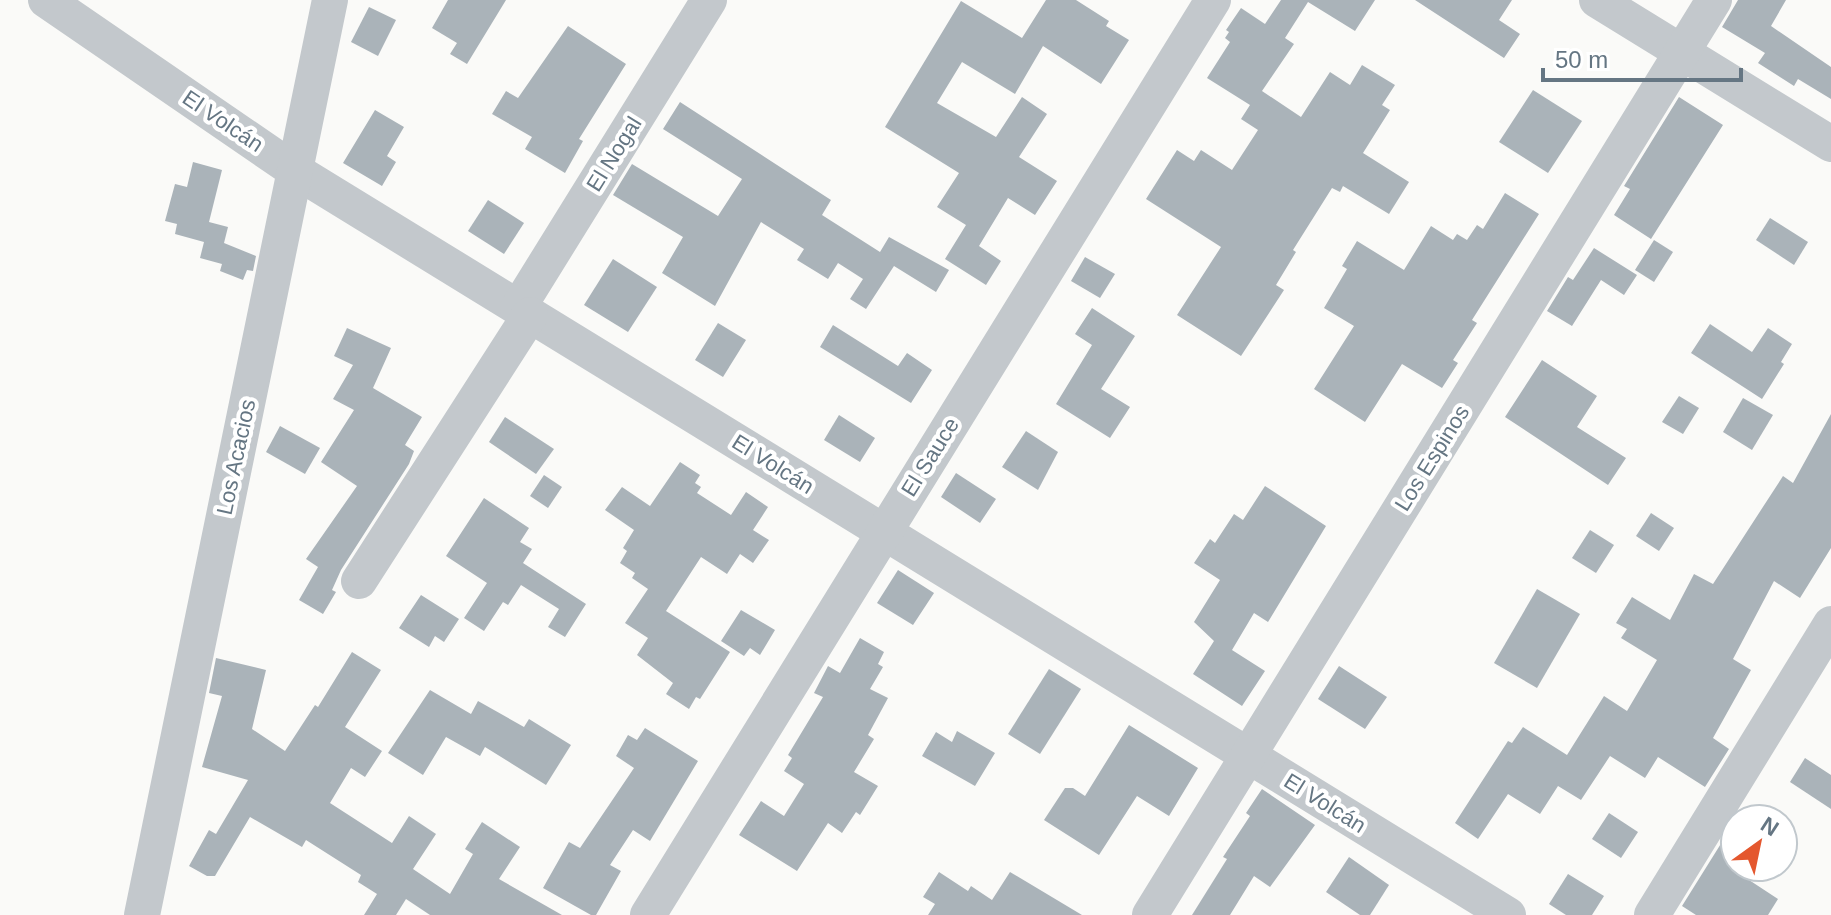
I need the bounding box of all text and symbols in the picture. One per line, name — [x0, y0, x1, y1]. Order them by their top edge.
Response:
scale bar — [1543, 32, 1741, 82]
text: 50 m — [1555, 46, 1608, 73]
street label: El Volcán — [178, 85, 268, 157]
street label: El Nogal — [581, 112, 647, 196]
street label: Los Acacios — [212, 397, 260, 517]
street label: Los Espinos — [1390, 401, 1474, 515]
street label: El Sauce — [896, 413, 964, 501]
street label: El Volcán — [727, 429, 819, 499]
street label: El Volcán — [1279, 768, 1371, 838]
north arrow — [1719, 803, 1799, 883]
text: N — [1756, 812, 1783, 841]

